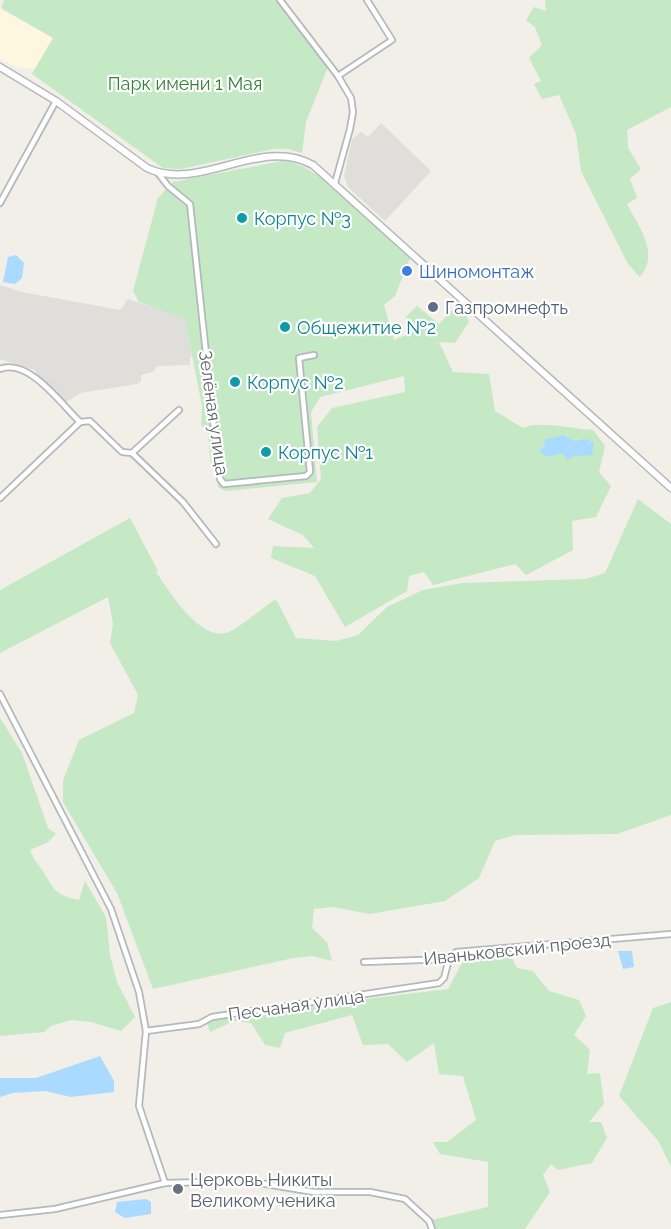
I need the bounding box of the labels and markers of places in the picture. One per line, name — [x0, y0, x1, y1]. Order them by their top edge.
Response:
place label: Корпус №3 — [254, 208, 351, 229]
marker: Корпус №3 — [235, 211, 249, 225]
place label: Шиномонтаж — [419, 261, 534, 282]
marker: Шиномонтаж — [400, 264, 414, 278]
place label: Газпромнефть — [445, 297, 568, 318]
marker: Газпромнефть — [426, 300, 440, 314]
place label: Общежитие №2 — [297, 317, 436, 338]
marker: Общежитие №2 — [278, 320, 292, 334]
place label: Корпус №2 — [247, 372, 344, 393]
marker: Корпус №2 — [228, 375, 242, 389]
place label: Корпус №1 — [278, 442, 373, 463]
marker: Корпус №1 — [259, 445, 273, 459]
place label: Церковь Никиты Великомученика — [190, 1169, 336, 1211]
marker: Церковь Никиты Великомученика — [171, 1182, 185, 1196]

